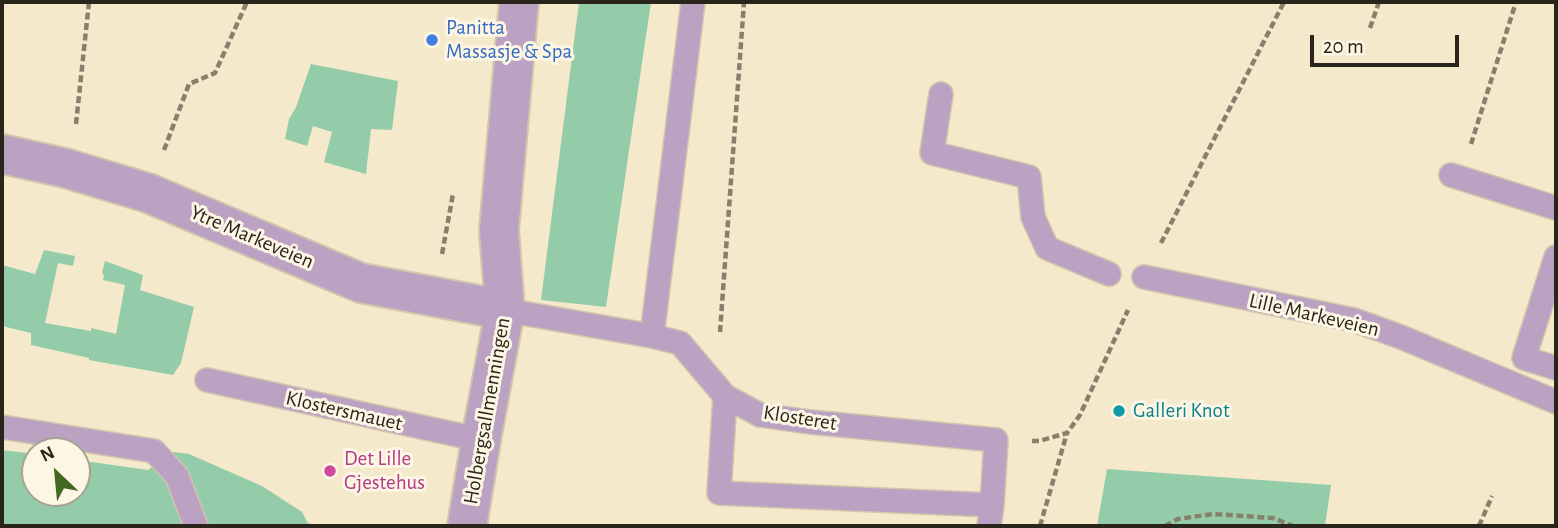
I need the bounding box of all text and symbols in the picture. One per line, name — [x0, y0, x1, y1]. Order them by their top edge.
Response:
place label: Panitta Massasje & Spa — [446, 15, 572, 65]
scale bar — [1313, 21, 1462, 65]
marker: Panitta Massasje & Spa — [424, 32, 440, 48]
text: 20 m — [1323, 36, 1364, 57]
street label: Ytre Markeveien — [186, 200, 318, 274]
street label: Lille Markeveien — [1246, 288, 1382, 342]
street label: Holbergsallmenningen — [458, 316, 516, 506]
street label: Klostersmauet — [283, 385, 405, 437]
place label: Galleri Knot — [1133, 398, 1230, 424]
street label: Klosteret — [761, 400, 839, 436]
marker: Galleri Knot — [1111, 403, 1127, 419]
north arrow — [21, 437, 91, 507]
text: N — [37, 443, 58, 466]
place label: Det Lille Gjestehus — [344, 446, 425, 496]
marker: Det Lille Gjestehus — [322, 463, 338, 479]

